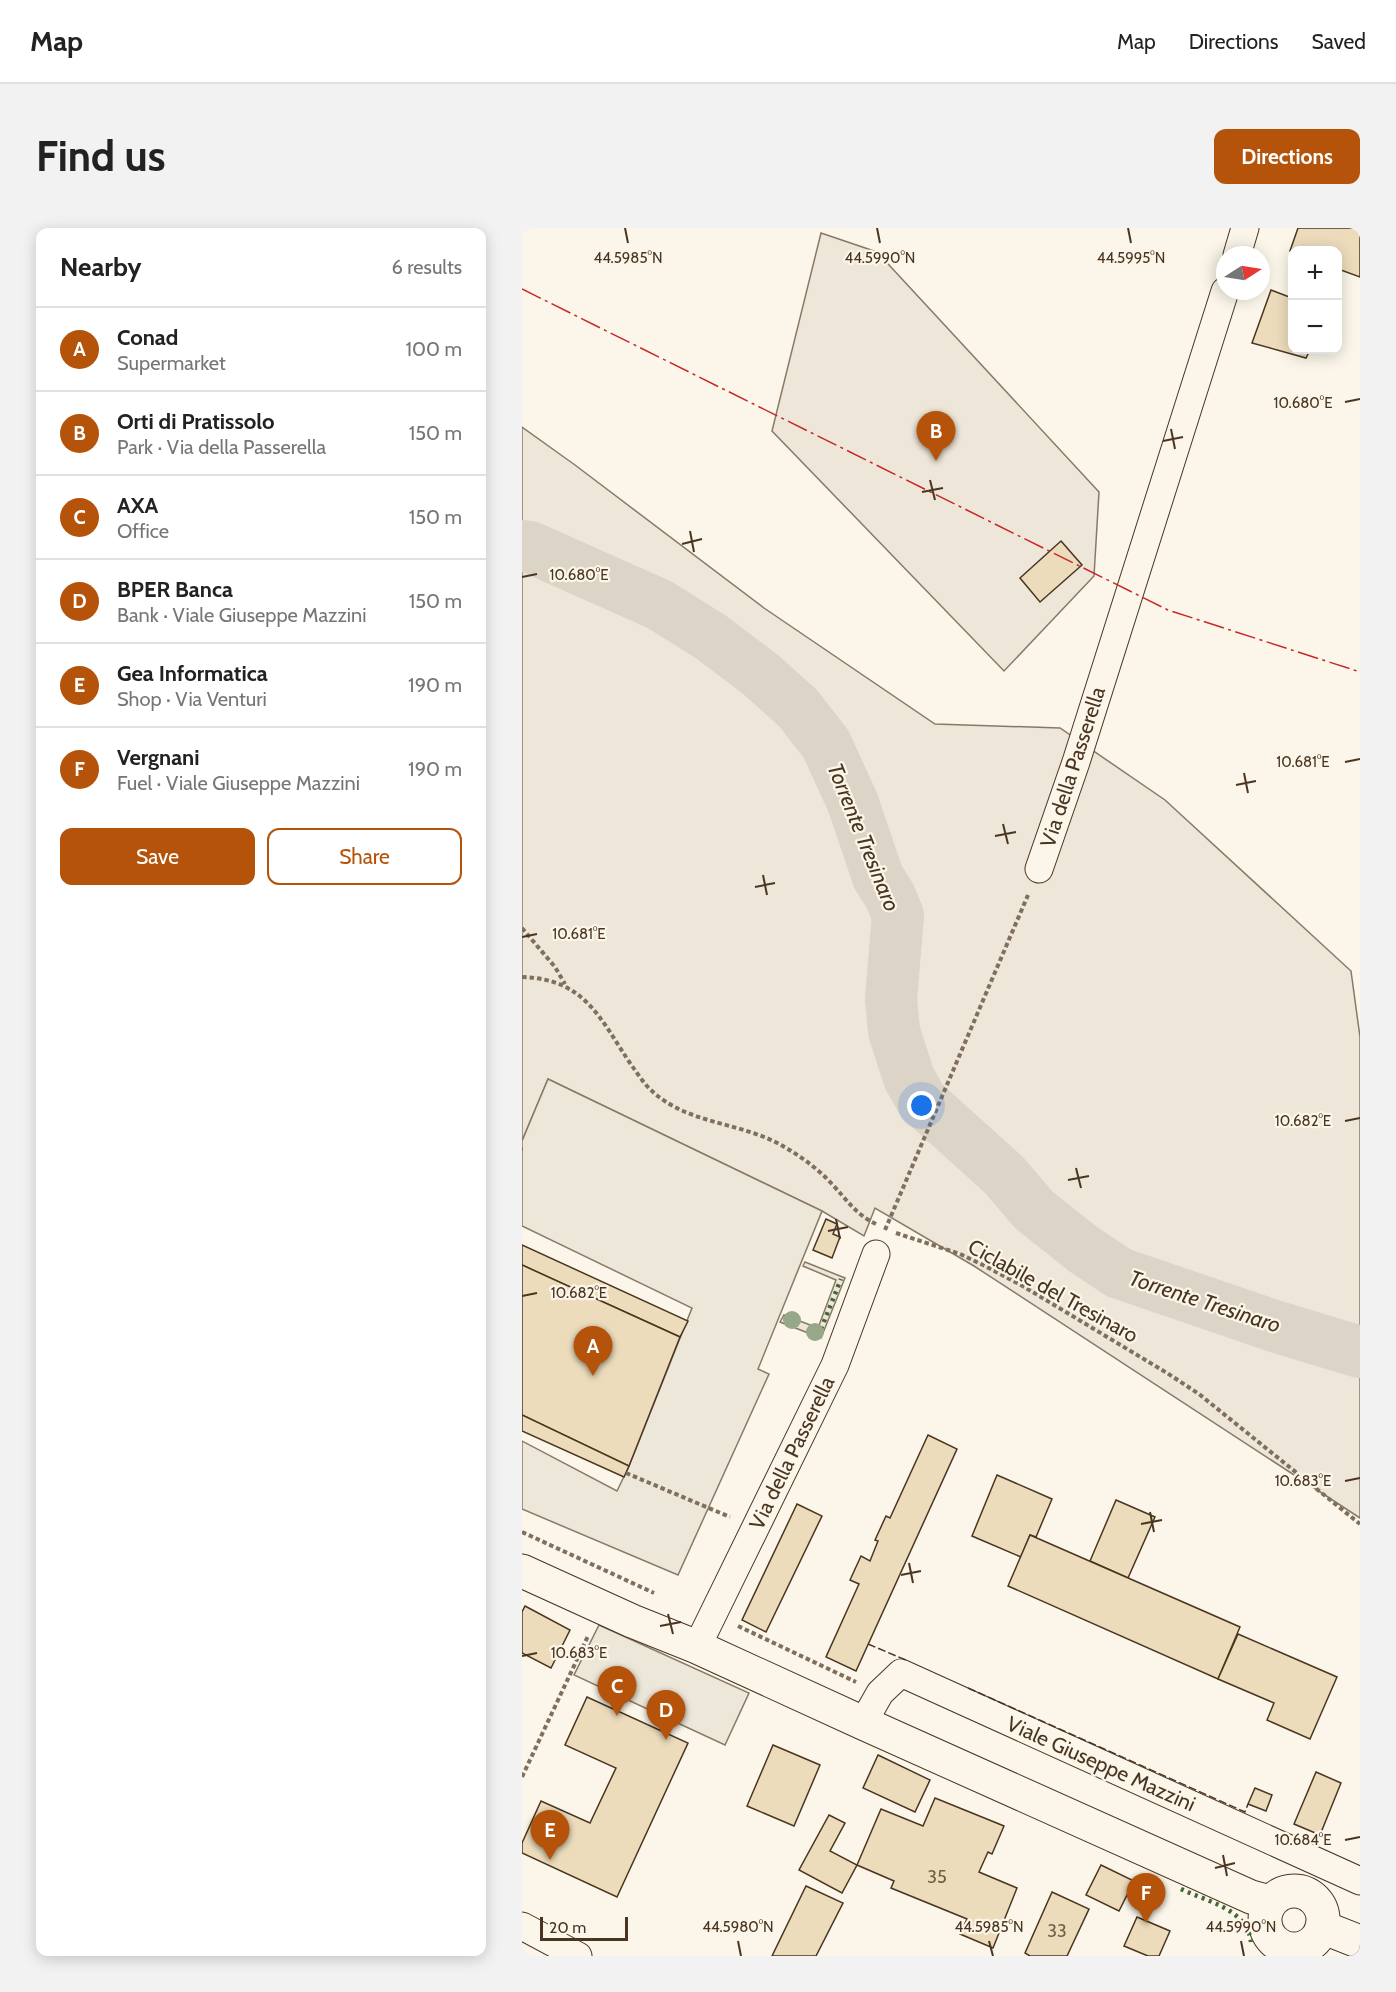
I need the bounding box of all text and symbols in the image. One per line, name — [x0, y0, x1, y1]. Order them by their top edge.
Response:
text: Map — [30, 24, 83, 58]
text: Map — [1117, 29, 1156, 54]
text: Directions — [1189, 29, 1278, 54]
text: Saved — [1311, 29, 1366, 54]
button: Directions — [1214, 129, 1360, 184]
text: Find us — [36, 130, 165, 182]
north arrow — [1216, 246, 1270, 300]
map controls — [1288, 246, 1342, 354]
button: + — [1288, 246, 1342, 300]
text: 44.5985°N — [594, 249, 663, 267]
text: 44.5990°N — [845, 249, 915, 267]
text: 44.5995°N — [1097, 249, 1165, 267]
text: Nearby — [60, 251, 141, 283]
text: 6 results — [391, 255, 462, 279]
button: − — [1288, 300, 1342, 354]
text: Conad — [117, 324, 178, 351]
text: A — [73, 337, 86, 361]
text: 100 m — [406, 337, 462, 361]
text: Supermarket — [117, 351, 226, 375]
text: 10.680°E — [1274, 394, 1332, 412]
text: Orti di Pratissolo — [117, 408, 274, 435]
pin: B — [916, 412, 956, 461]
text: B — [73, 421, 86, 445]
text: 150 m — [409, 421, 462, 445]
text: Park · Via della Passerella — [117, 435, 326, 459]
text: AXA — [117, 492, 158, 519]
text: C — [73, 505, 86, 529]
text: 150 m — [409, 505, 462, 529]
text: Office — [117, 519, 169, 543]
text: 10.680°E — [550, 566, 608, 584]
text: BPER Banca — [117, 576, 233, 603]
text: D — [72, 589, 87, 613]
text: 150 m — [409, 589, 462, 613]
text: Bank · Viale Giuseppe Mazzini — [117, 603, 367, 627]
text: Gea Informatica — [117, 660, 268, 687]
text: E — [74, 673, 85, 697]
text: 190 m — [408, 673, 462, 697]
street label: Via della Passerella — [1035, 683, 1110, 850]
text: Shop · Via Venturi — [117, 687, 267, 711]
text: Vergnani — [117, 744, 200, 771]
text: 10.681°E — [1276, 753, 1330, 771]
text: F — [74, 757, 85, 781]
text: 190 m — [408, 757, 462, 781]
water label: Torrente Tresinaro — [821, 759, 906, 915]
text: Fuel · Viale Giuseppe Mazzini — [117, 771, 360, 795]
button: Save — [60, 828, 255, 885]
button: Share — [267, 828, 462, 885]
text: 10.681°E — [552, 925, 606, 943]
your location — [907, 1091, 936, 1120]
text: 10.682°E — [1275, 1112, 1331, 1130]
street label: Ciclabile del Tresinaro — [964, 1233, 1143, 1348]
water label: Torrente Tresinaro — [1126, 1264, 1284, 1339]
text: 10.682°E — [551, 1284, 607, 1302]
pin: A — [574, 1326, 612, 1376]
street label: Via della Passerella — [744, 1372, 839, 1533]
text: 10.683°E — [1275, 1472, 1331, 1490]
text: 10.683°E — [551, 1644, 607, 1662]
pin: C — [598, 1666, 637, 1716]
pin: D — [646, 1690, 686, 1740]
street label: Viale Giuseppe Mazzini — [1003, 1711, 1199, 1816]
pin: E — [531, 1810, 570, 1860]
text: 10.684°E — [1275, 1831, 1332, 1849]
house number: 35 — [927, 1866, 947, 1888]
pin: F — [1126, 1874, 1166, 1923]
scale bar — [540, 1914, 628, 1942]
text: 20 m — [549, 1918, 586, 1937]
text: 44.5980°N — [702, 1918, 774, 1936]
text: 44.5985°N — [955, 1918, 1024, 1936]
text: 44.5990°N — [1206, 1918, 1276, 1936]
house number: 33 — [1047, 1920, 1067, 1942]

